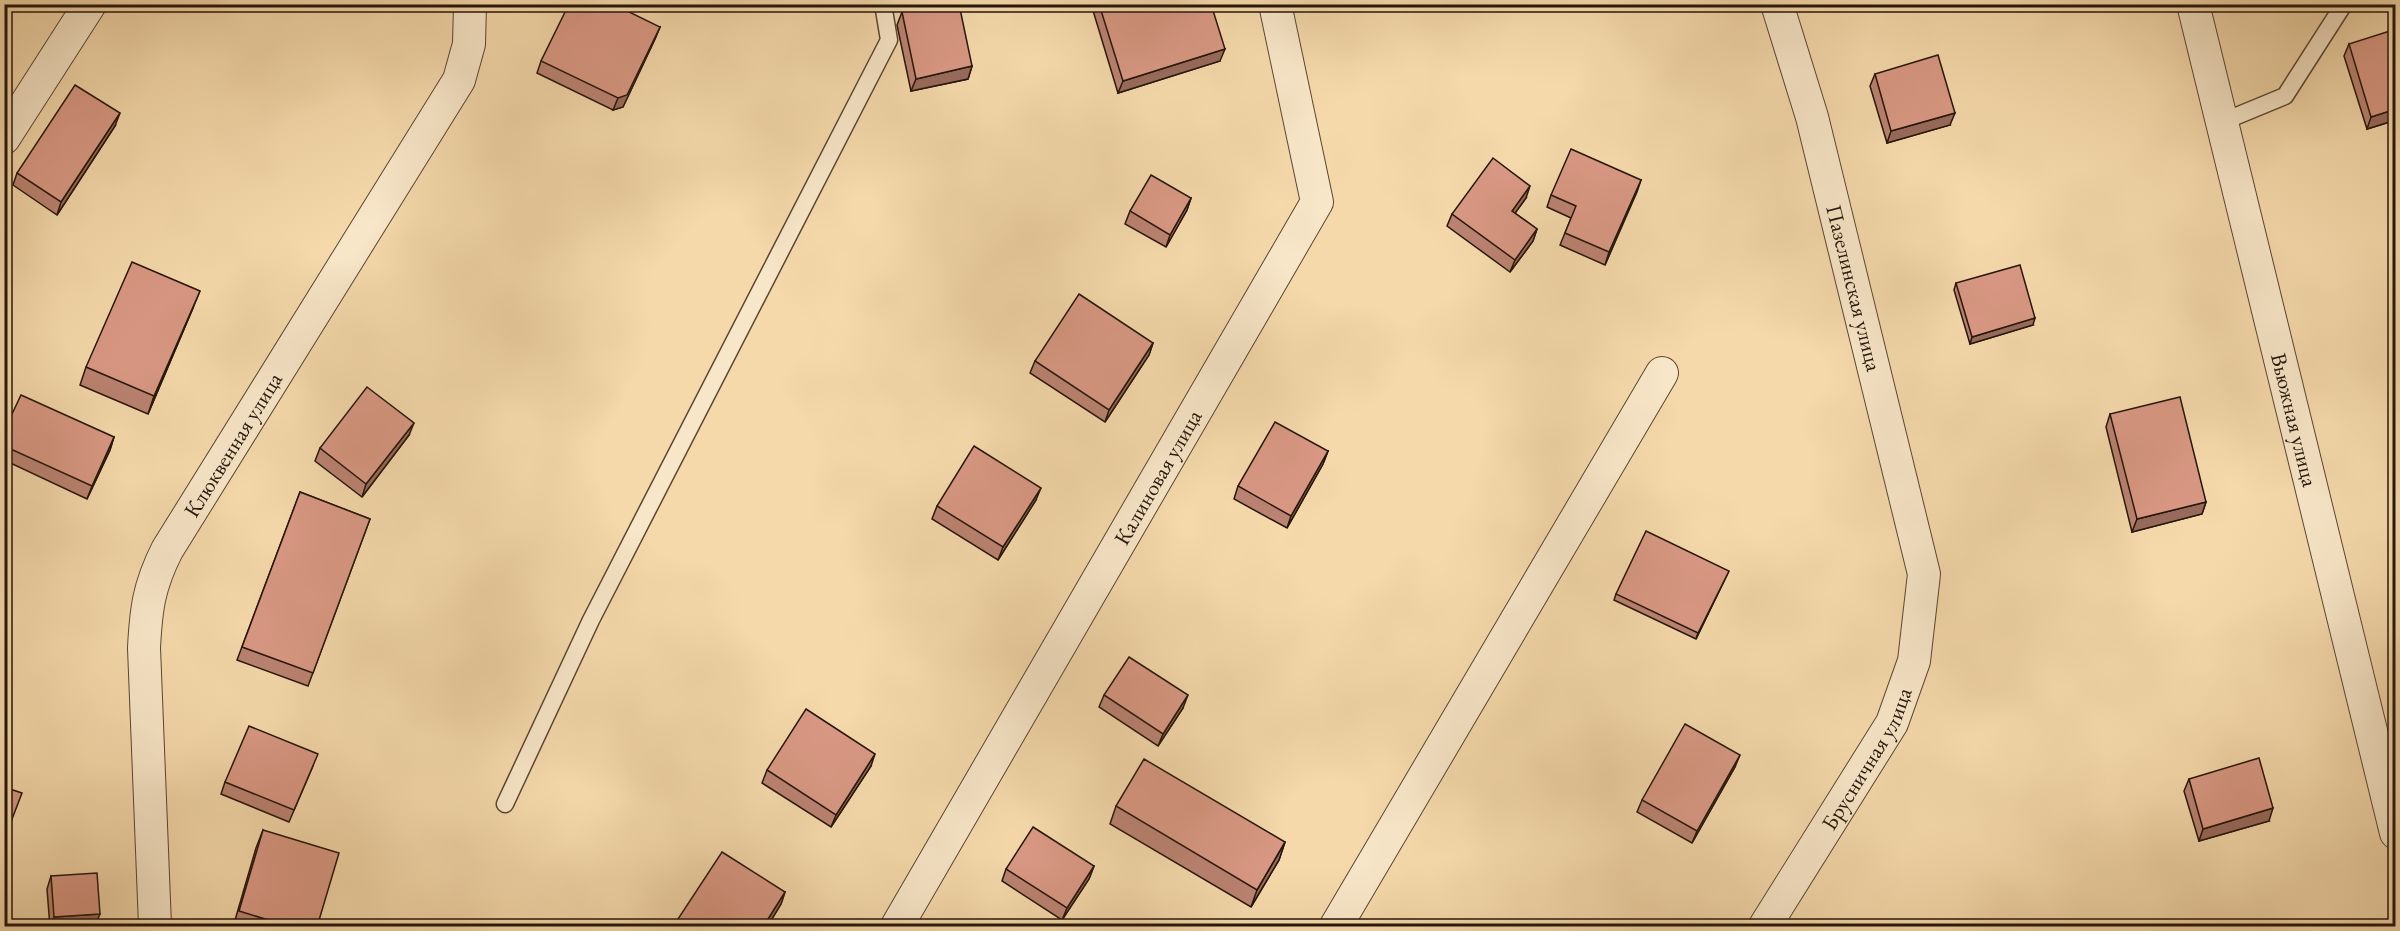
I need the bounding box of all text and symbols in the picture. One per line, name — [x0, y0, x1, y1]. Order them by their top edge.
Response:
street label: Пазелинская улица — [1819, 202, 1889, 374]
street label: Вьюжная улица — [2264, 350, 2325, 490]
street label: Клюквенная улица — [177, 366, 289, 522]
street label: Калиновая улица — [1107, 404, 1208, 550]
street label: Брусничная улица — [1814, 683, 1918, 836]

